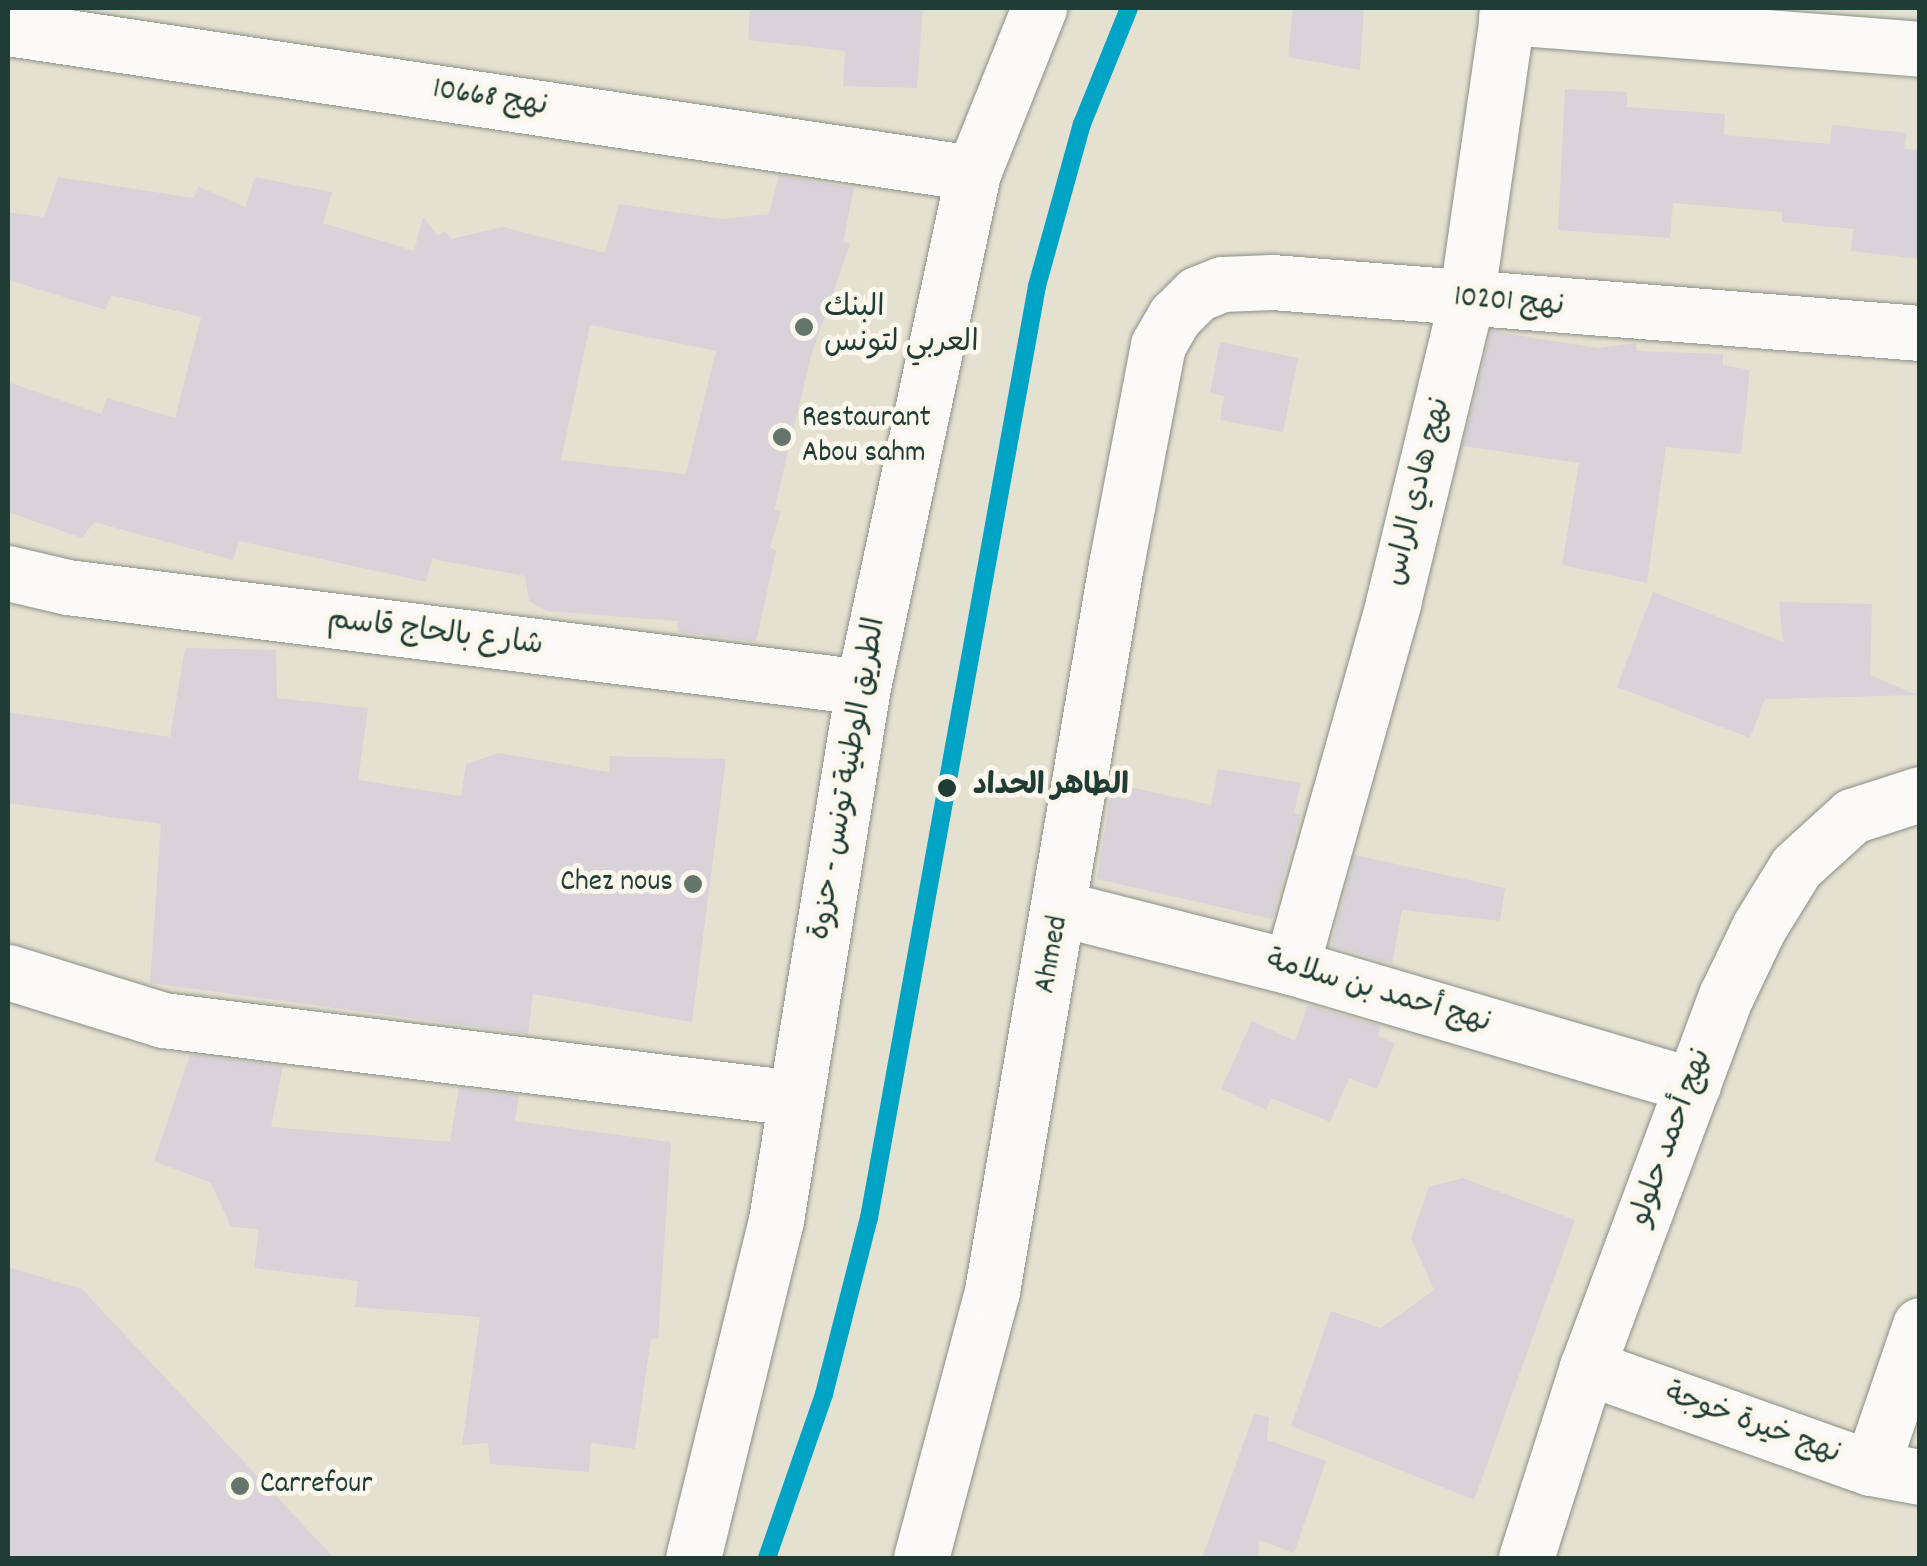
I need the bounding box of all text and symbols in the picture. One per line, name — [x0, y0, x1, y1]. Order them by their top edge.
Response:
street label: نهج 10668 — [430, 73, 550, 127]
street label: نهج 10201 — [1452, 281, 1566, 327]
place label: البنك العربي لتونس — [824, 292, 979, 362]
marker: البنك العربي لتونس — [793, 316, 815, 338]
street label: نهج هادي الراس — [1379, 394, 1461, 590]
place label: Restaurant Abou sahm — [802, 402, 931, 472]
marker: Restaurant Abou sahm — [771, 426, 793, 448]
street label: شارع بالحاج قاسم — [325, 604, 545, 666]
street label: الطريق الوطنية تونس - حزوة — [804, 615, 896, 943]
place label: الطاهر الحداد — [973, 770, 1129, 806]
marker: الطاهر الحداد — [930, 771, 964, 805]
place label: Chez nous — [560, 866, 673, 902]
marker: Chez nous — [682, 873, 704, 895]
street label: Ahmed — [1030, 913, 1078, 997]
street label: نهج أحمد بن سلامة — [1262, 945, 1494, 1043]
street label: نهج أحمد حلولو — [1624, 1044, 1722, 1232]
street label: نهج خيرة خوجة — [1659, 1378, 1845, 1474]
place label: Carrefour — [260, 1468, 372, 1504]
marker: Carrefour — [229, 1475, 251, 1497]

